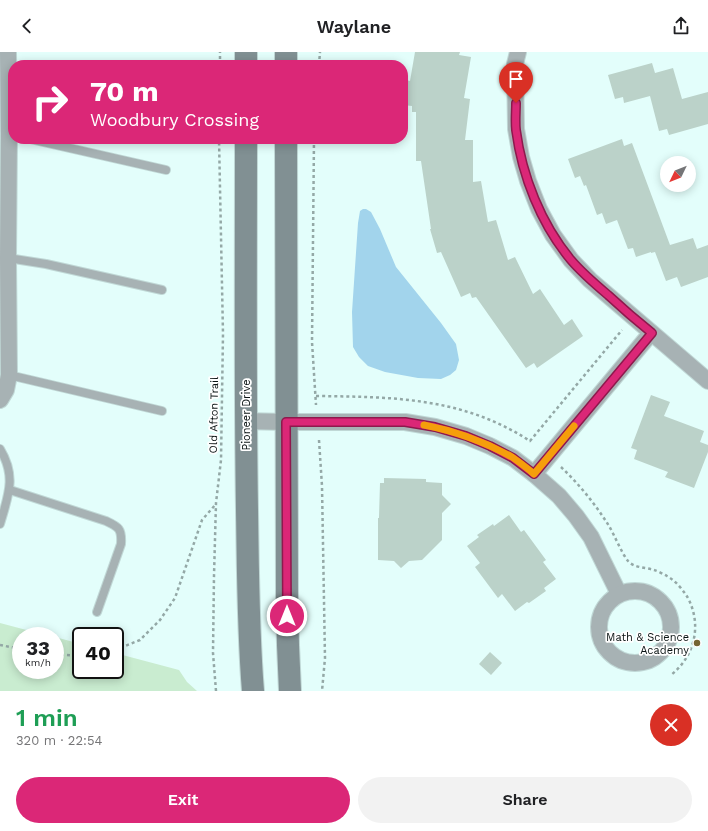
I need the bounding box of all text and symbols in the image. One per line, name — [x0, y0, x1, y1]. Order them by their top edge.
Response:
icon: back — [16, 15, 38, 37]
icon: share — [670, 15, 692, 37]
text: Waylane — [317, 16, 391, 37]
pin — [499, 62, 533, 103]
icon: arrive — [505, 68, 527, 90]
text: 70 m — [90, 75, 159, 108]
icon: right — [24, 76, 76, 128]
text: Woodbury Crossing — [90, 109, 259, 130]
north arrow — [660, 156, 696, 192]
map controls — [660, 156, 696, 192]
street label: Old Afton Trail — [207, 376, 221, 454]
street label: Pioneer Drive — [240, 379, 253, 451]
position arrow — [266, 595, 308, 637]
speed limit sign: 40 — [72, 627, 124, 679]
place label: Math & Science Academy — [606, 631, 689, 657]
text: 33 — [26, 636, 50, 660]
marker: Math & Science Academy — [692, 638, 702, 648]
text: km/h — [25, 657, 51, 668]
text: 1 min — [16, 704, 78, 732]
button: close — [650, 704, 692, 746]
text: 320 m · 22:54 — [16, 733, 102, 748]
button: Exit — [16, 777, 350, 823]
button: Share — [358, 777, 692, 823]

